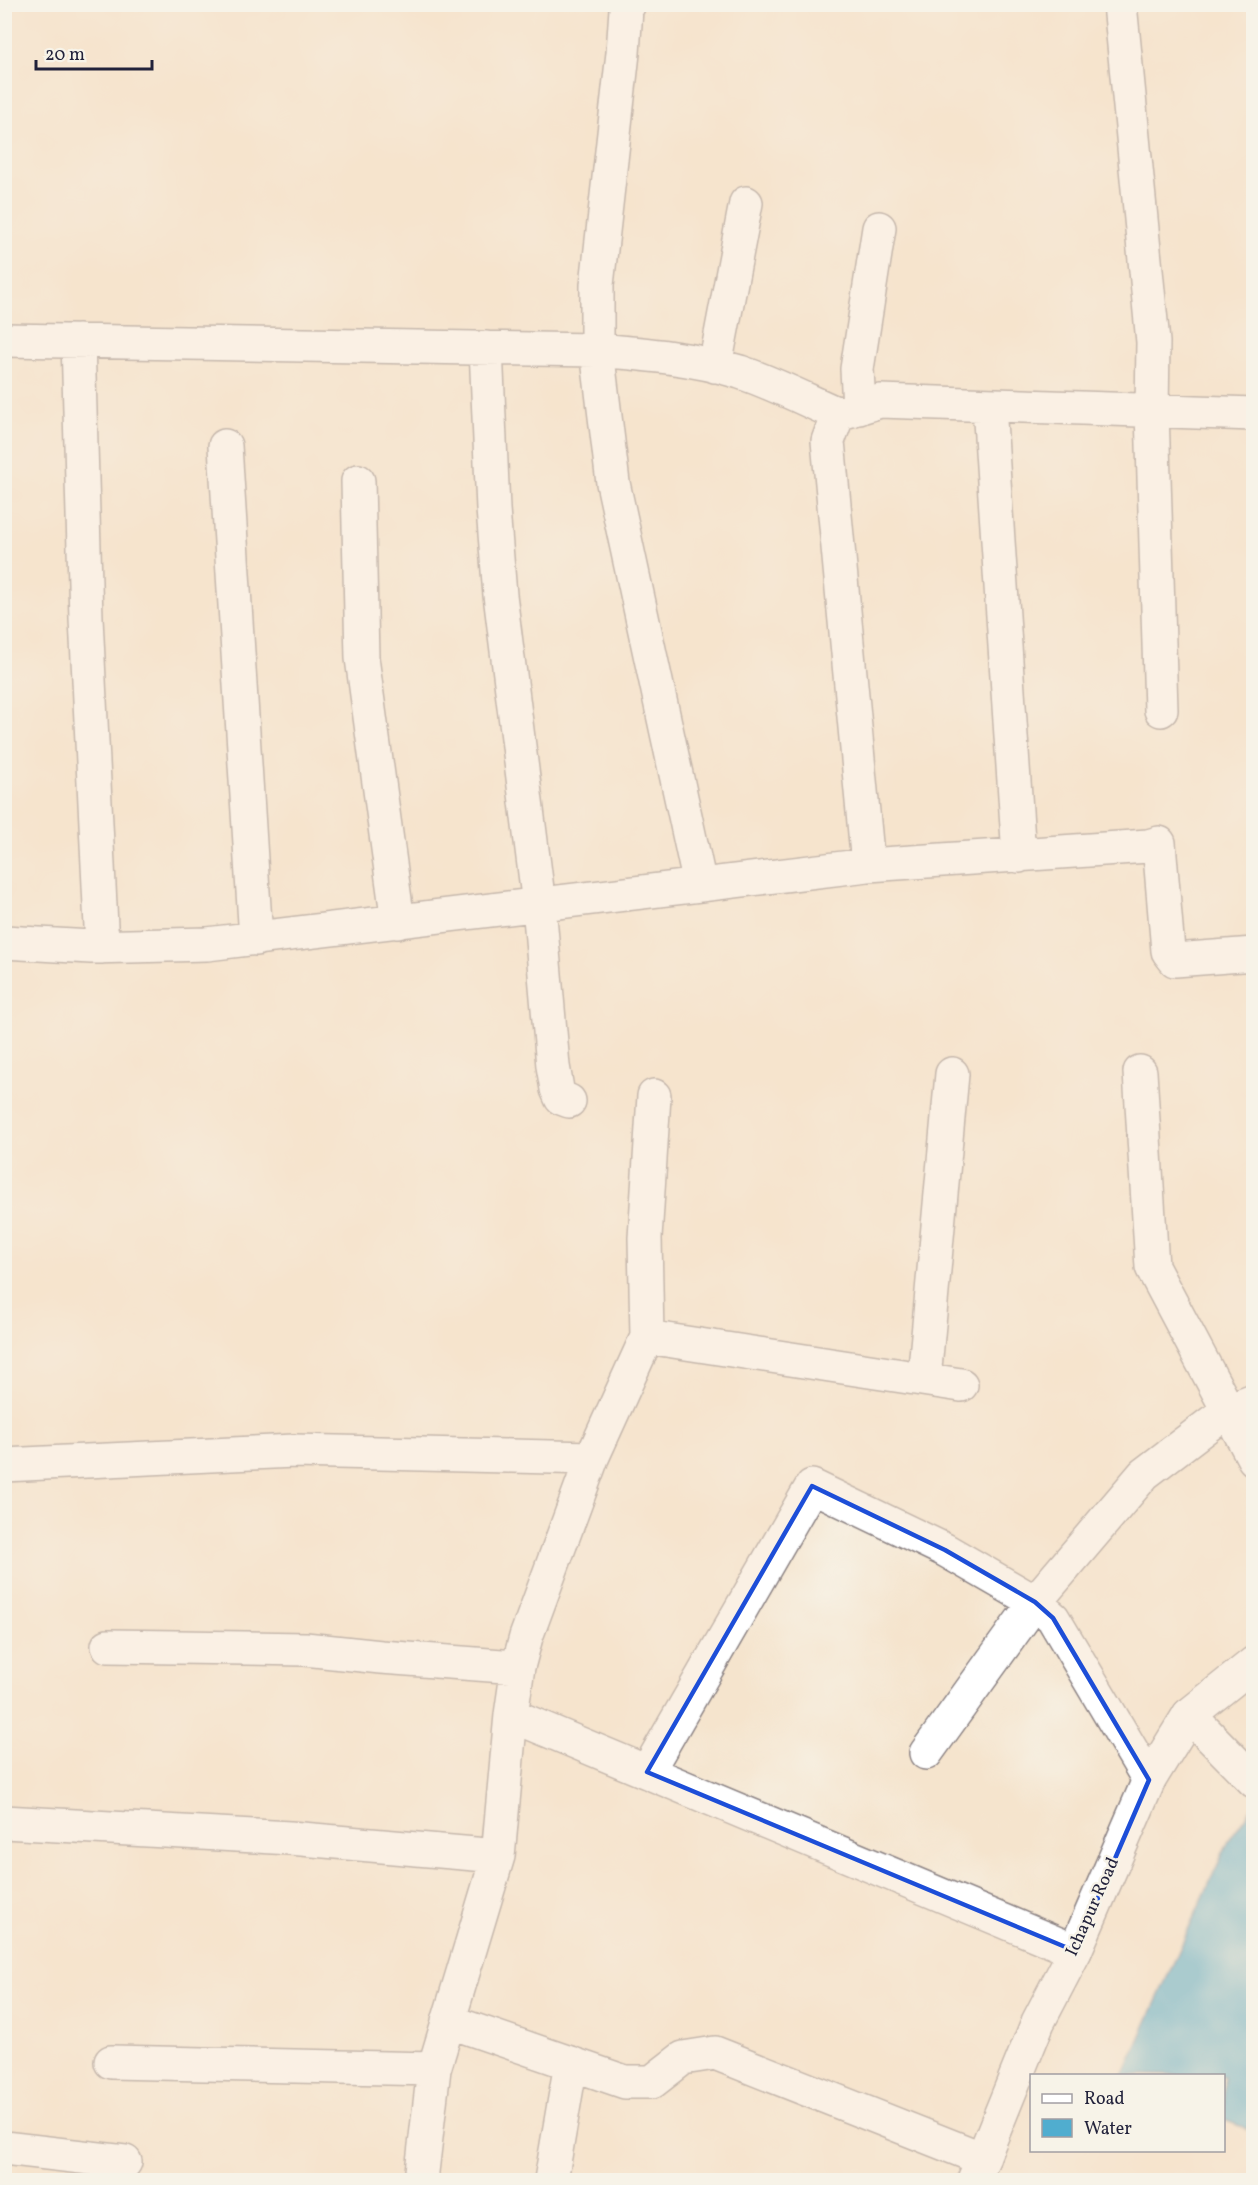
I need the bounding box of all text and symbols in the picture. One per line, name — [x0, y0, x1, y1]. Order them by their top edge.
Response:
scale bar — [36, 33, 152, 71]
text: 20 m — [45, 43, 85, 68]
street label: Ichapur Road — [1060, 1854, 1126, 1960]
legend — [1030, 2074, 1225, 2152]
text: Road — [1084, 2087, 1125, 2112]
text: Water — [1084, 2117, 1132, 2142]

